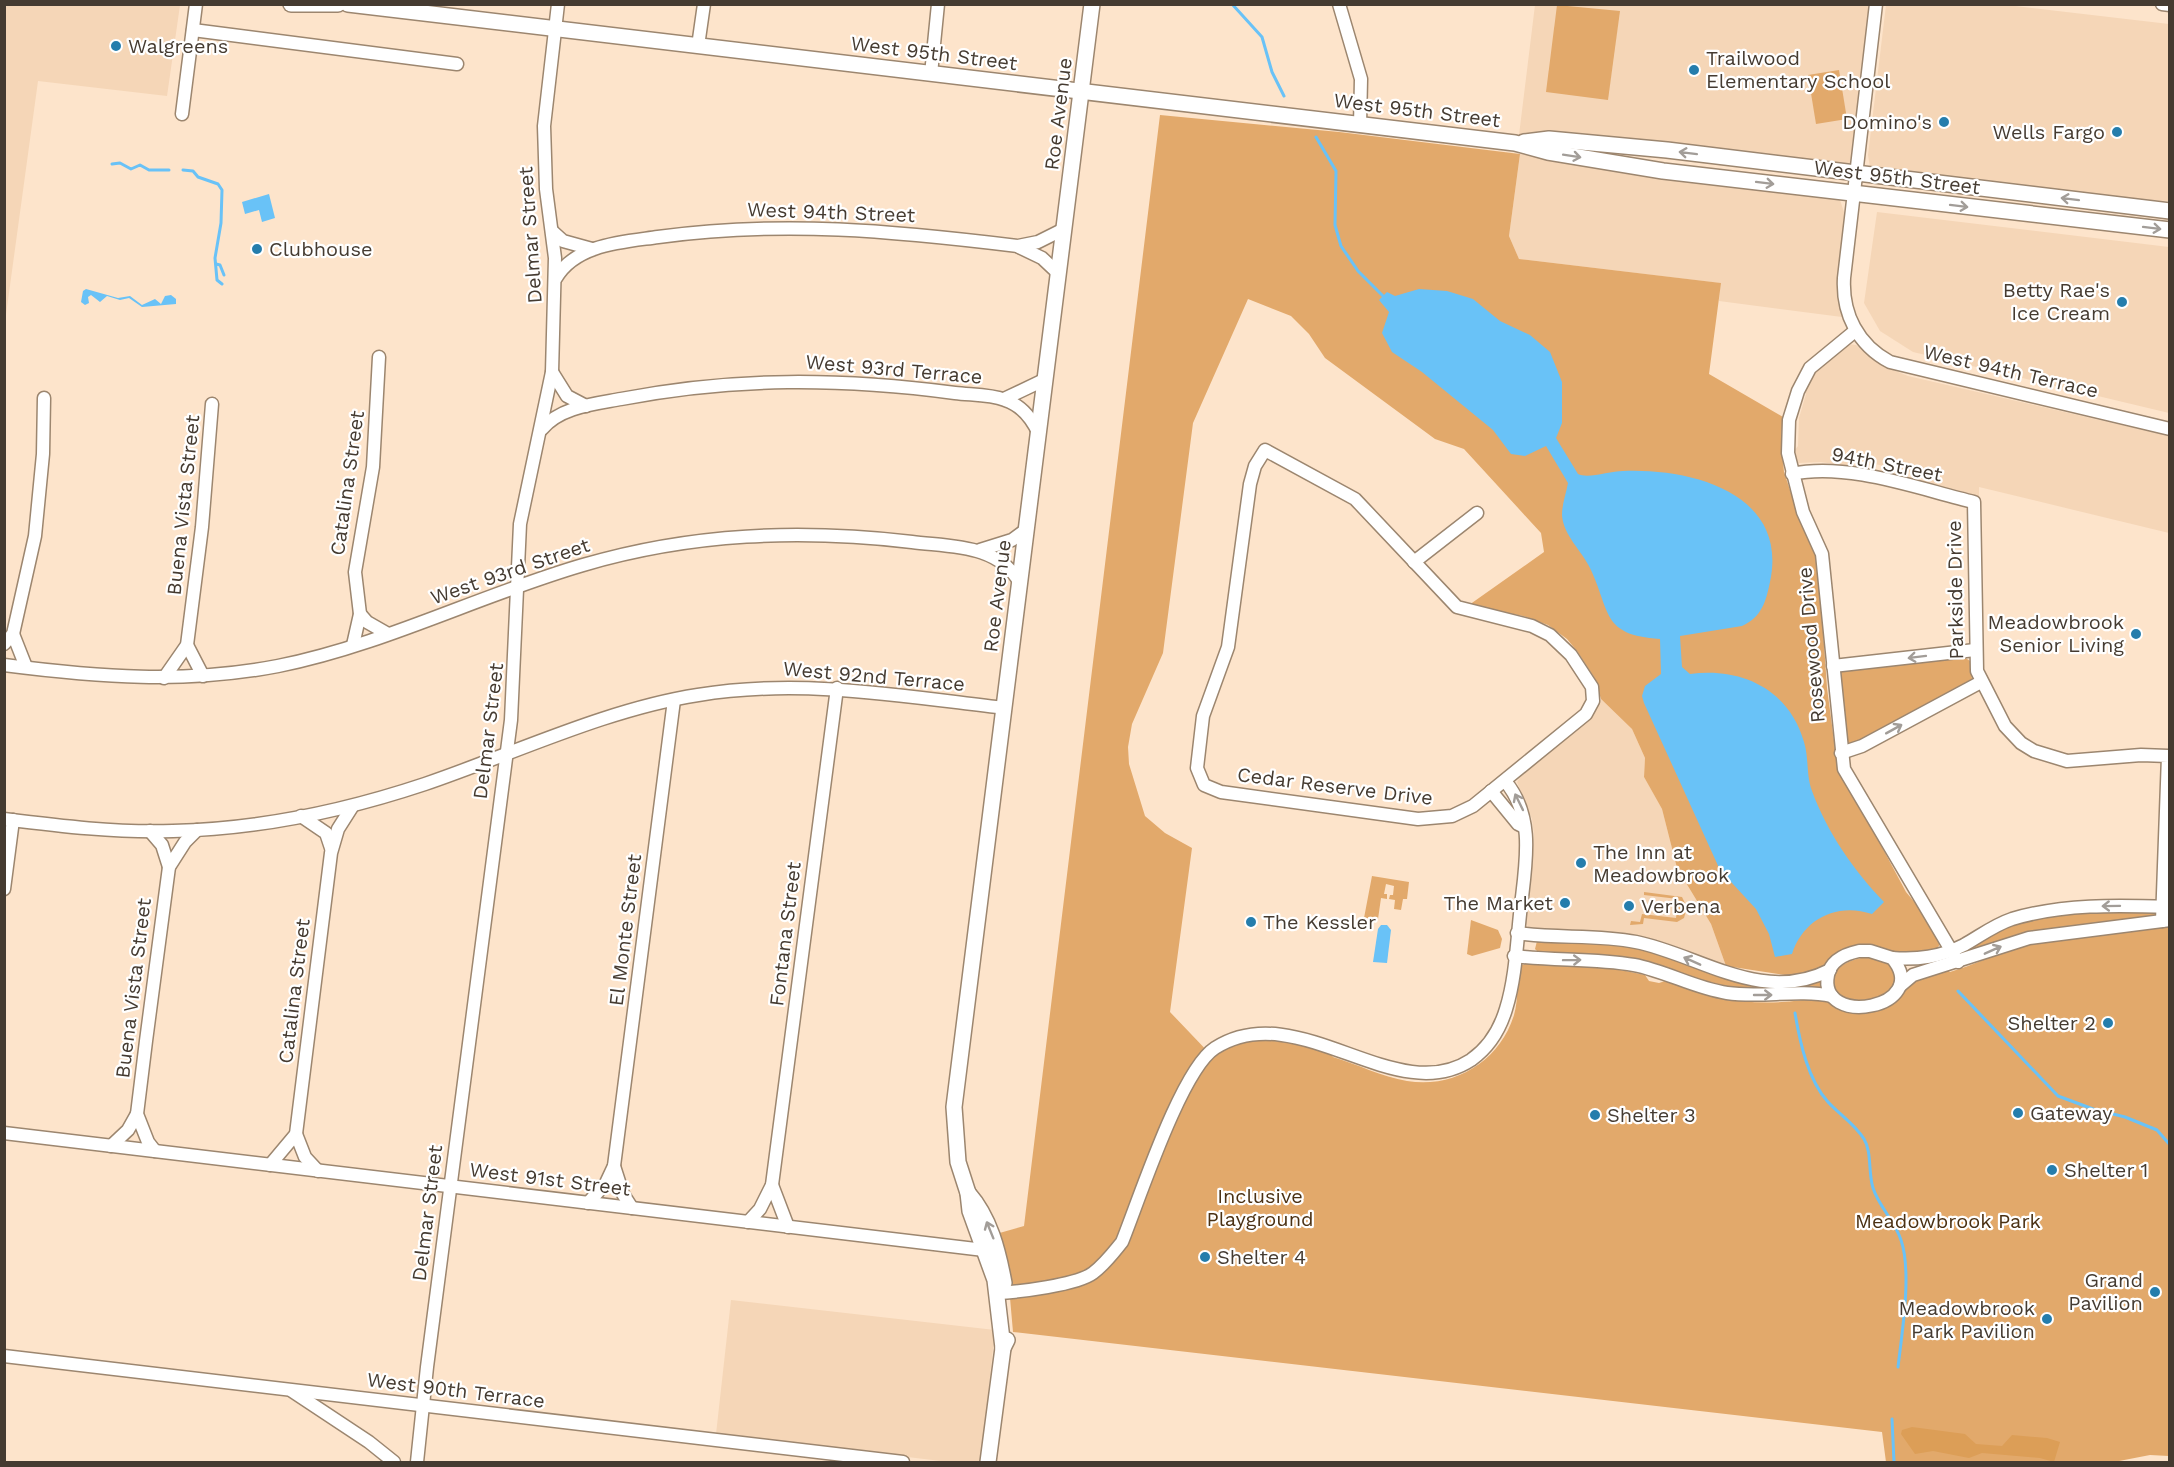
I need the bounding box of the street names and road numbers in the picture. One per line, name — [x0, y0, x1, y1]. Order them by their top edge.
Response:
street label: West 95th Street — [849, 31, 1019, 75]
street label: Roe Avenue — [1039, 56, 1077, 172]
street label: West 95th Street — [1332, 88, 1502, 132]
street label: West 95th Street — [1812, 155, 1982, 199]
street label: Delmar Street — [513, 165, 547, 304]
street label: West 94th Street — [747, 197, 916, 227]
street label: West 94th Terrace — [1921, 339, 2101, 403]
street label: West 93rd Terrace — [804, 349, 984, 389]
street label: Catalina Street — [325, 408, 369, 557]
street label: Buena Vista Street — [162, 413, 204, 596]
street label: 94th Street — [1830, 442, 1945, 487]
street label: Parkside Drive — [1942, 520, 1968, 660]
street label: West 93rd Street — [427, 532, 593, 610]
street label: Roe Avenue — [978, 538, 1016, 654]
street label: Rosewood Drive — [1792, 566, 1830, 724]
street label: West 92nd Terrace — [782, 656, 966, 696]
street label: Delmar Street — [468, 661, 508, 801]
street label: Cedar Reserve Drive — [1236, 762, 1434, 810]
street label: El Monte Street — [604, 852, 646, 1007]
street label: Fontana Street — [764, 860, 806, 1008]
street label: Buena Vista Street — [110, 896, 156, 1079]
street label: Catalina Street — [273, 916, 315, 1065]
street label: Delmar Street — [407, 1143, 447, 1283]
street label: West 91st Street — [468, 1157, 632, 1201]
street label: West 90th Terrace — [366, 1367, 546, 1413]

